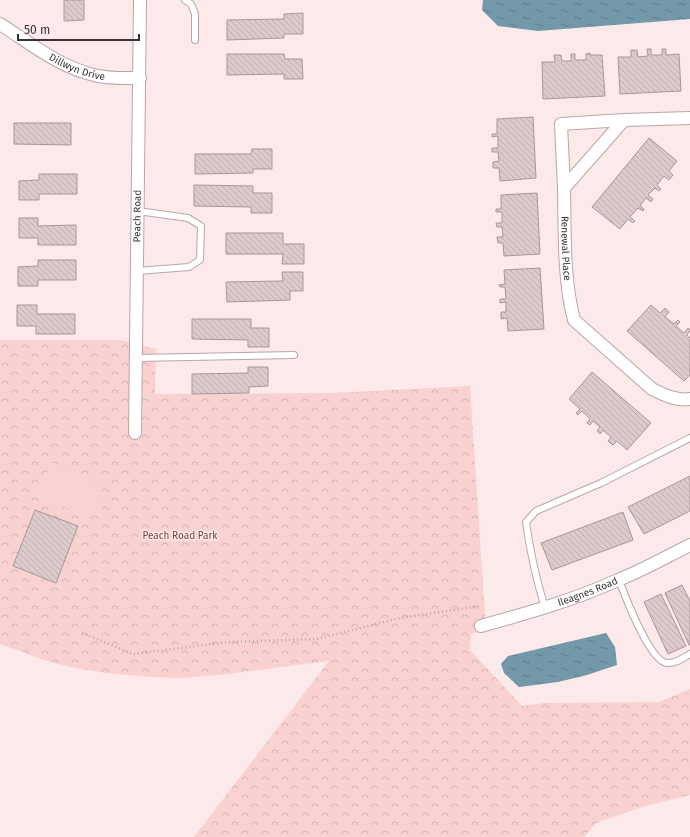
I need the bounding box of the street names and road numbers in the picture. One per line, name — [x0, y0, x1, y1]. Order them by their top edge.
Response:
street label: Dillwyn Drive — [47, 51, 106, 83]
street label: Peach Road — [131, 190, 144, 242]
street label: Renewal Place — [558, 216, 573, 281]
street label: Ileagnes Road — [556, 575, 620, 609]

